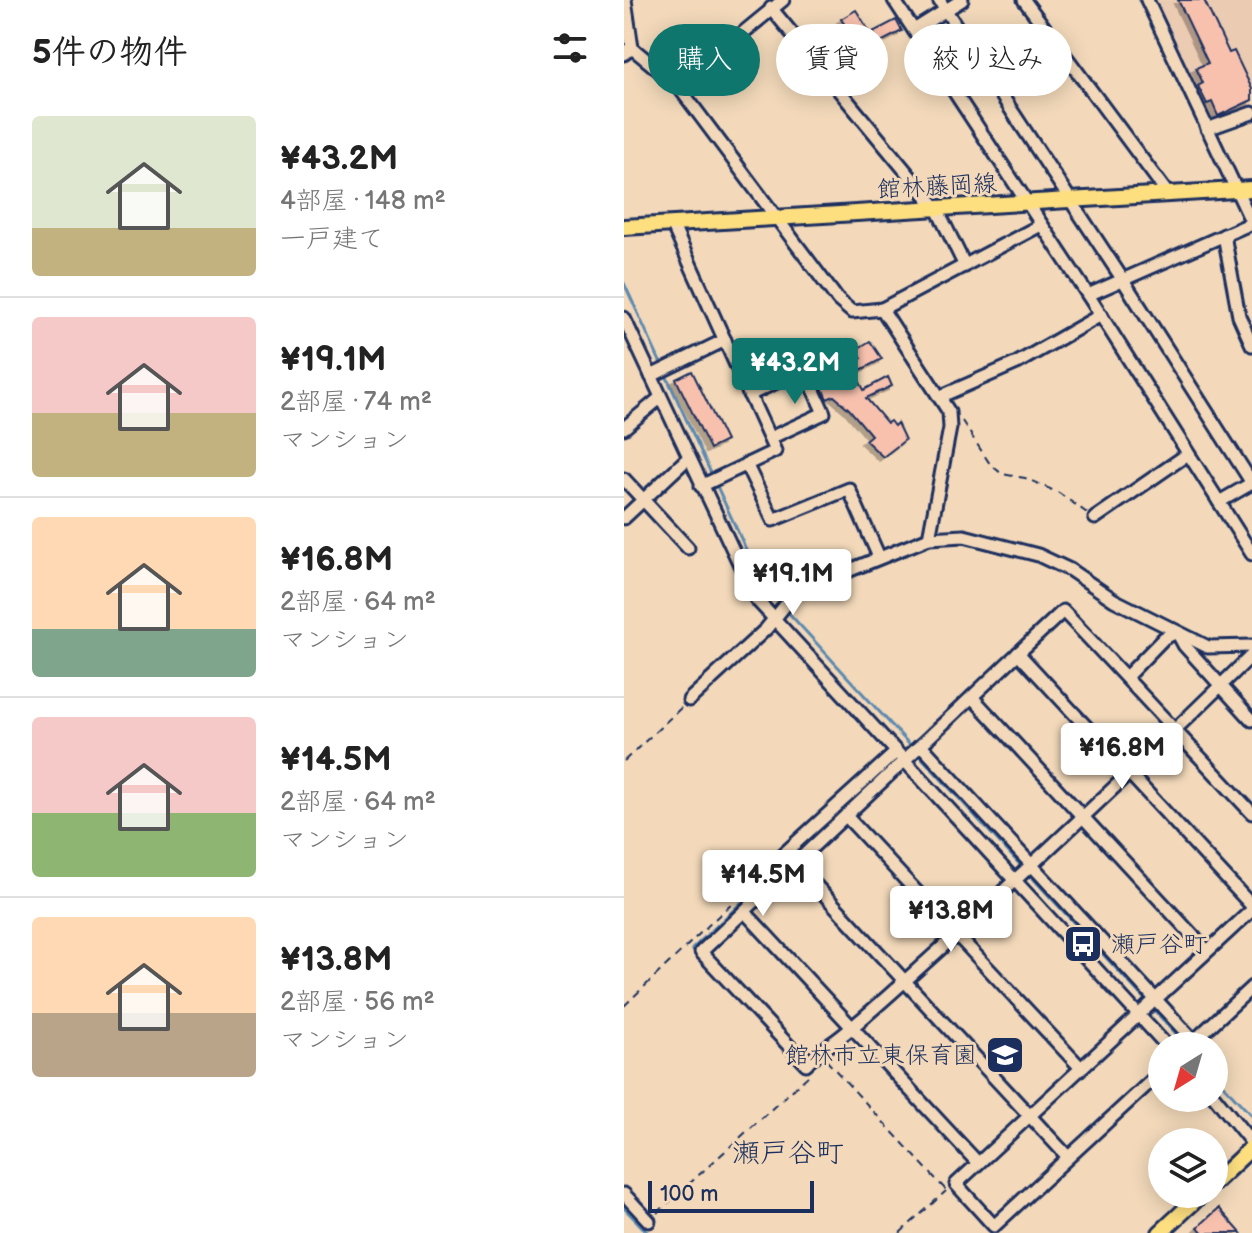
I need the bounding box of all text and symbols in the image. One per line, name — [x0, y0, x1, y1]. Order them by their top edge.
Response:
chip: 購入 — [648, 24, 760, 96]
chip: 賃貸 — [776, 24, 888, 96]
chip: 絞り込み — [904, 24, 1072, 96]
icon: filters — [548, 26, 592, 70]
text: 5件の物件 — [32, 32, 188, 73]
text: ¥43.2M — [280, 138, 398, 179]
icon: home — [96, 148, 192, 244]
street label: 館林藤岡線 — [876, 169, 998, 204]
text: 4部屋 · 148 m² — [280, 186, 446, 217]
text: 一戸建て — [280, 224, 384, 255]
pin: ¥43.2M — [730, 338, 860, 406]
text: ¥19.1M — [280, 339, 386, 380]
text: ¥43.2M — [750, 348, 840, 379]
icon: home — [96, 349, 192, 445]
text: 2部屋 · 74 m² — [280, 387, 432, 418]
text: マンション — [280, 425, 409, 456]
text: ¥16.8M — [280, 539, 393, 580]
icon: home — [96, 549, 192, 645]
pin: ¥19.1M — [728, 549, 858, 617]
text: ¥19.1M — [752, 559, 834, 590]
text: 2部屋 · 64 m² — [280, 587, 436, 618]
text: マンション — [280, 625, 409, 656]
pin: ¥16.8M — [1057, 723, 1187, 791]
text: ¥16.8M — [1079, 733, 1165, 764]
text: ¥14.5M — [280, 739, 392, 780]
icon: home — [96, 749, 192, 845]
text: 2部屋 · 64 m² — [280, 787, 436, 818]
text: マンション — [280, 825, 409, 856]
pin: ¥14.5M — [698, 850, 828, 918]
text: ¥14.5M — [720, 860, 806, 891]
pin: ¥13.8M — [886, 886, 1016, 954]
text: ¥13.8M — [908, 896, 994, 927]
bus stop icon: 瀬戸谷町 — [1062, 923, 1104, 965]
place label: 瀬戸谷町 — [1111, 930, 1207, 959]
text: ¥13.8M — [280, 939, 392, 980]
icon: home — [96, 949, 192, 1045]
text: 2部屋 · 56 m² — [280, 987, 435, 1018]
text: マンション — [280, 1025, 409, 1056]
north arrow — [1148, 1032, 1228, 1112]
map controls — [1148, 1032, 1228, 1208]
school or university icon: 館林市立東保育園 — [984, 1034, 1026, 1076]
place label: 館林市立東保育園 — [785, 1041, 977, 1070]
button: layers — [1148, 1128, 1228, 1208]
district label: 瀬戸谷町 — [732, 1137, 844, 1170]
scale bar — [648, 1177, 814, 1213]
text: 100 m — [660, 1181, 719, 1208]

